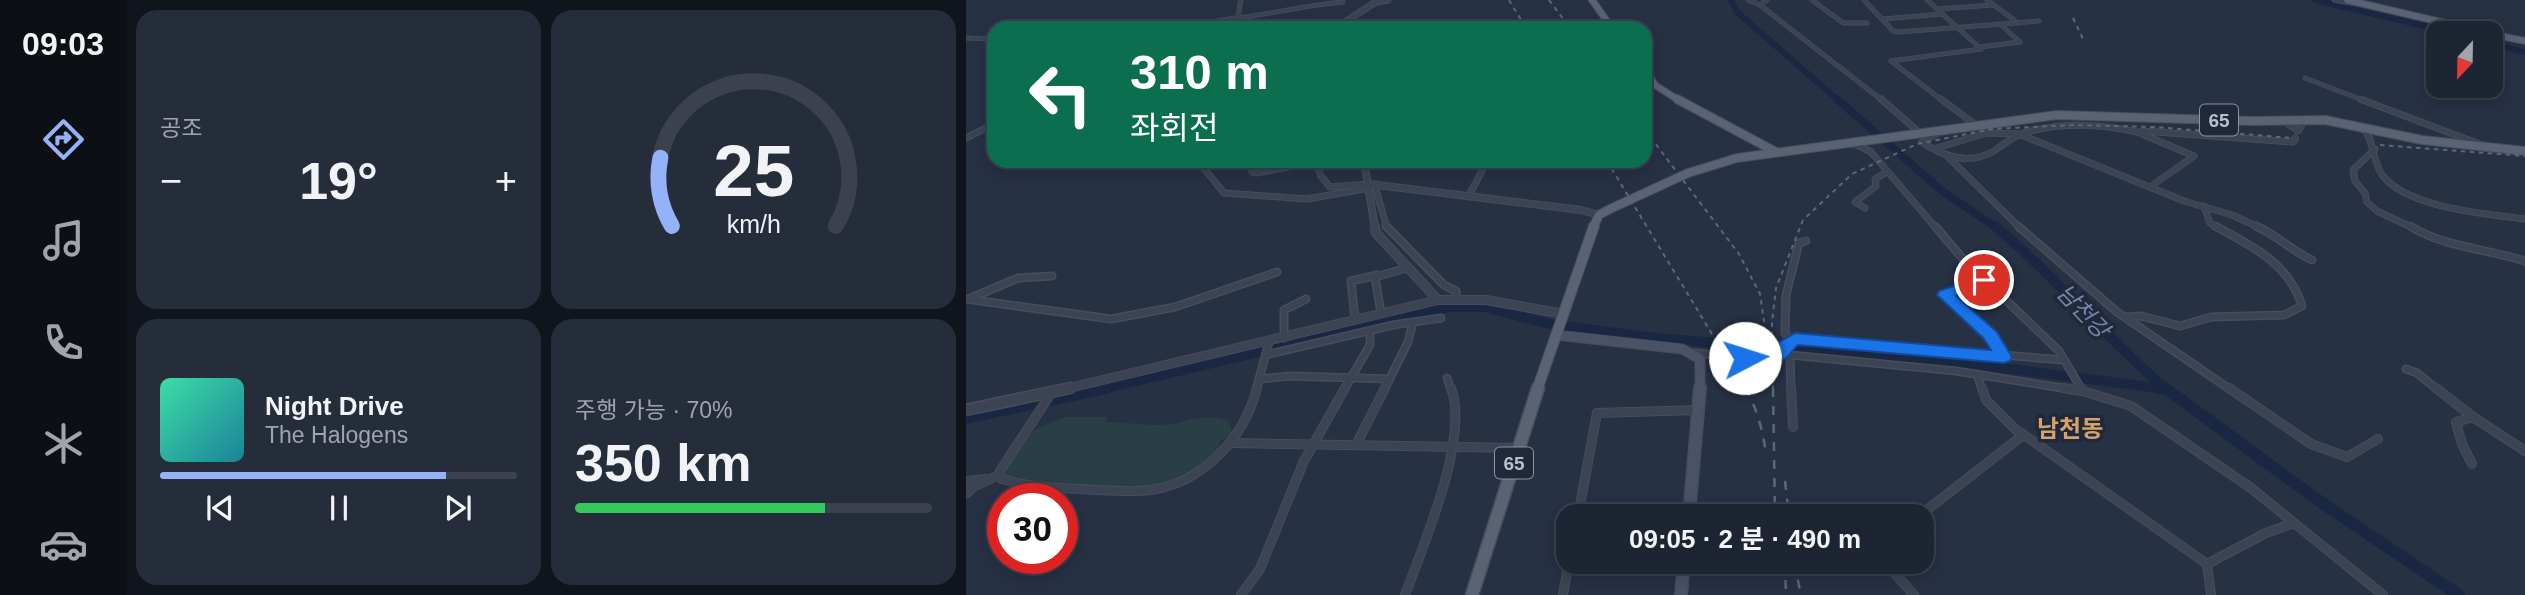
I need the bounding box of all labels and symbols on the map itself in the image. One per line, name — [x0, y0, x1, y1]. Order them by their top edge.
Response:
north arrow — [2426, 21, 2502, 98]
road number: 65 — [2200, 104, 2238, 136]
pin — [1954, 250, 2014, 310]
water label: 남천강 — [2052, 279, 2116, 345]
position arrow — [1708, 321, 1782, 395]
district label: 남천동 — [2037, 415, 2103, 442]
road number: 65 — [1495, 447, 1533, 478]
speed limit sign: 30 — [987, 483, 1078, 574]

